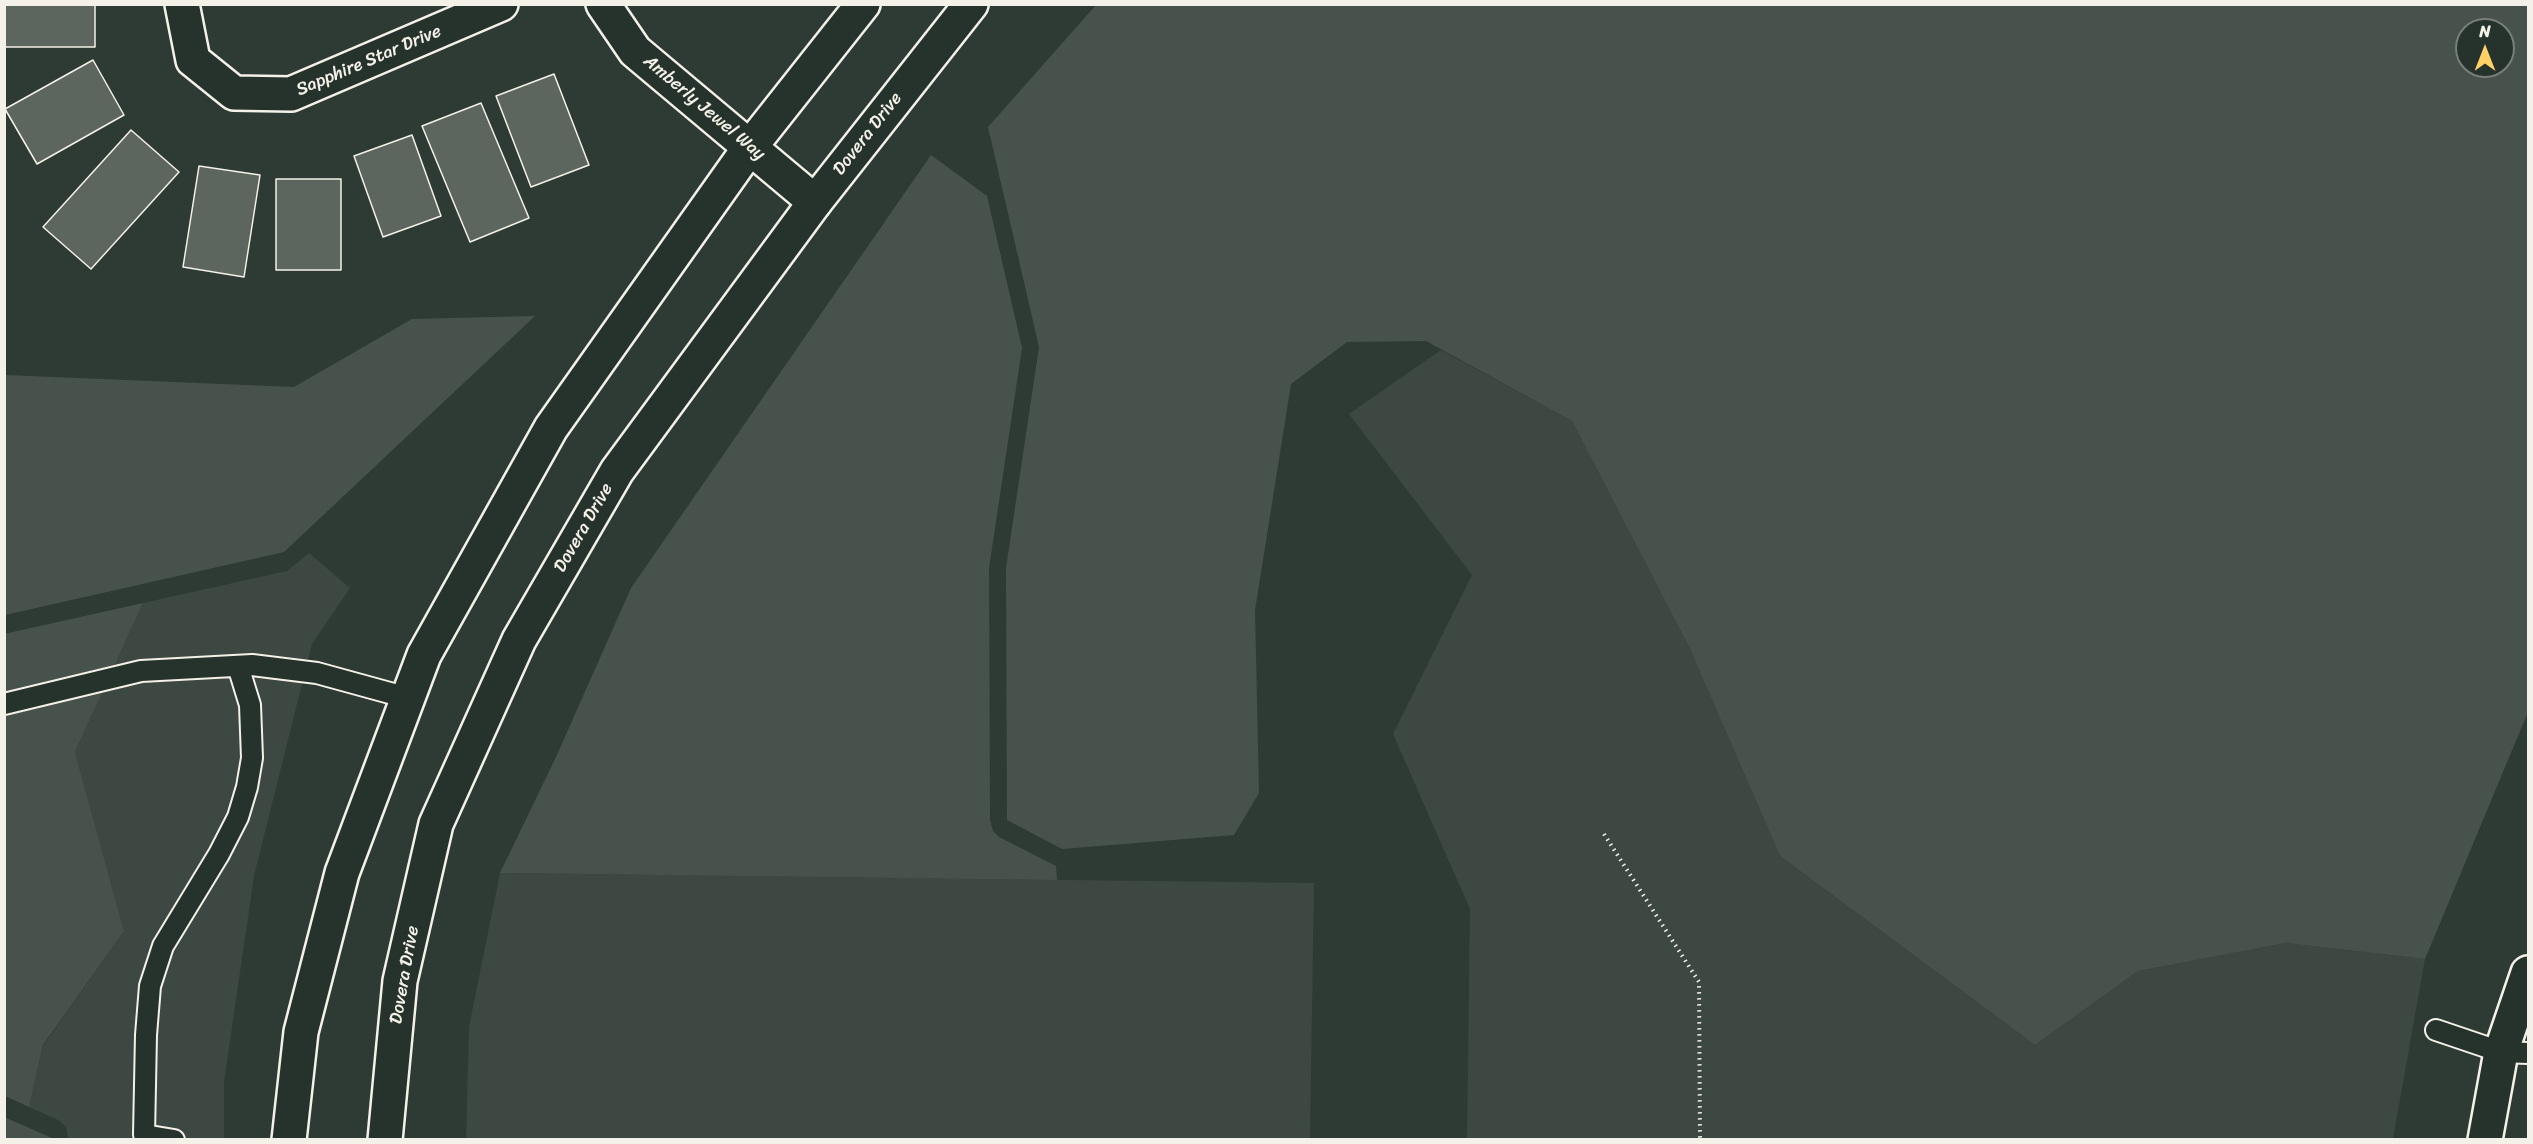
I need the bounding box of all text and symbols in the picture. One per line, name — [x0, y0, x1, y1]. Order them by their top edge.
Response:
text: N — [2479, 17, 2491, 46]
north arrow — [2455, 18, 2515, 78]
street label: Sapphire Star Drive — [293, 21, 445, 101]
street label: Amberly Jewel Way — [639, 51, 769, 165]
street label: Dovera Drive — [829, 88, 907, 180]
street label: Dovera Drive — [550, 480, 618, 576]
street label: Dovera Drive — [386, 924, 424, 1026]

